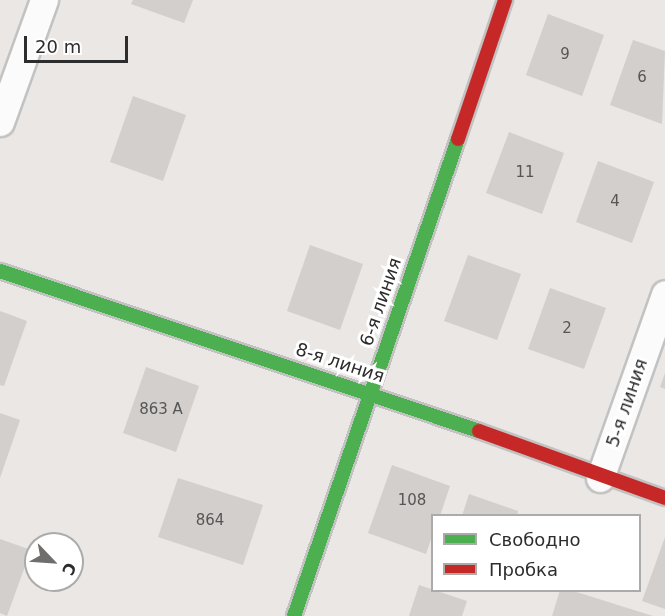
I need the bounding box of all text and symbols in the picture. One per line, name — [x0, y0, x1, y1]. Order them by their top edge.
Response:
scale bar — [27, 24, 130, 62]
text: 20 m — [35, 36, 81, 57]
house number: 9 — [560, 46, 570, 64]
house number: 6 — [637, 69, 647, 87]
house number: 11 — [515, 164, 535, 182]
house number: 4 — [610, 193, 620, 211]
street label: 6-я линия — [356, 255, 406, 349]
house number: 2 — [562, 320, 572, 338]
street label: 8-я линия — [293, 339, 387, 387]
street label: 5-я линия — [602, 356, 652, 450]
house number: 863 А — [139, 401, 183, 419]
house number: 108 — [398, 492, 426, 510]
house number: 864 — [196, 512, 224, 530]
legend — [431, 514, 641, 592]
text: Свободно — [489, 529, 581, 550]
north arrow — [24, 532, 84, 592]
text: Пробка — [489, 559, 558, 580]
text: С — [58, 560, 80, 578]

